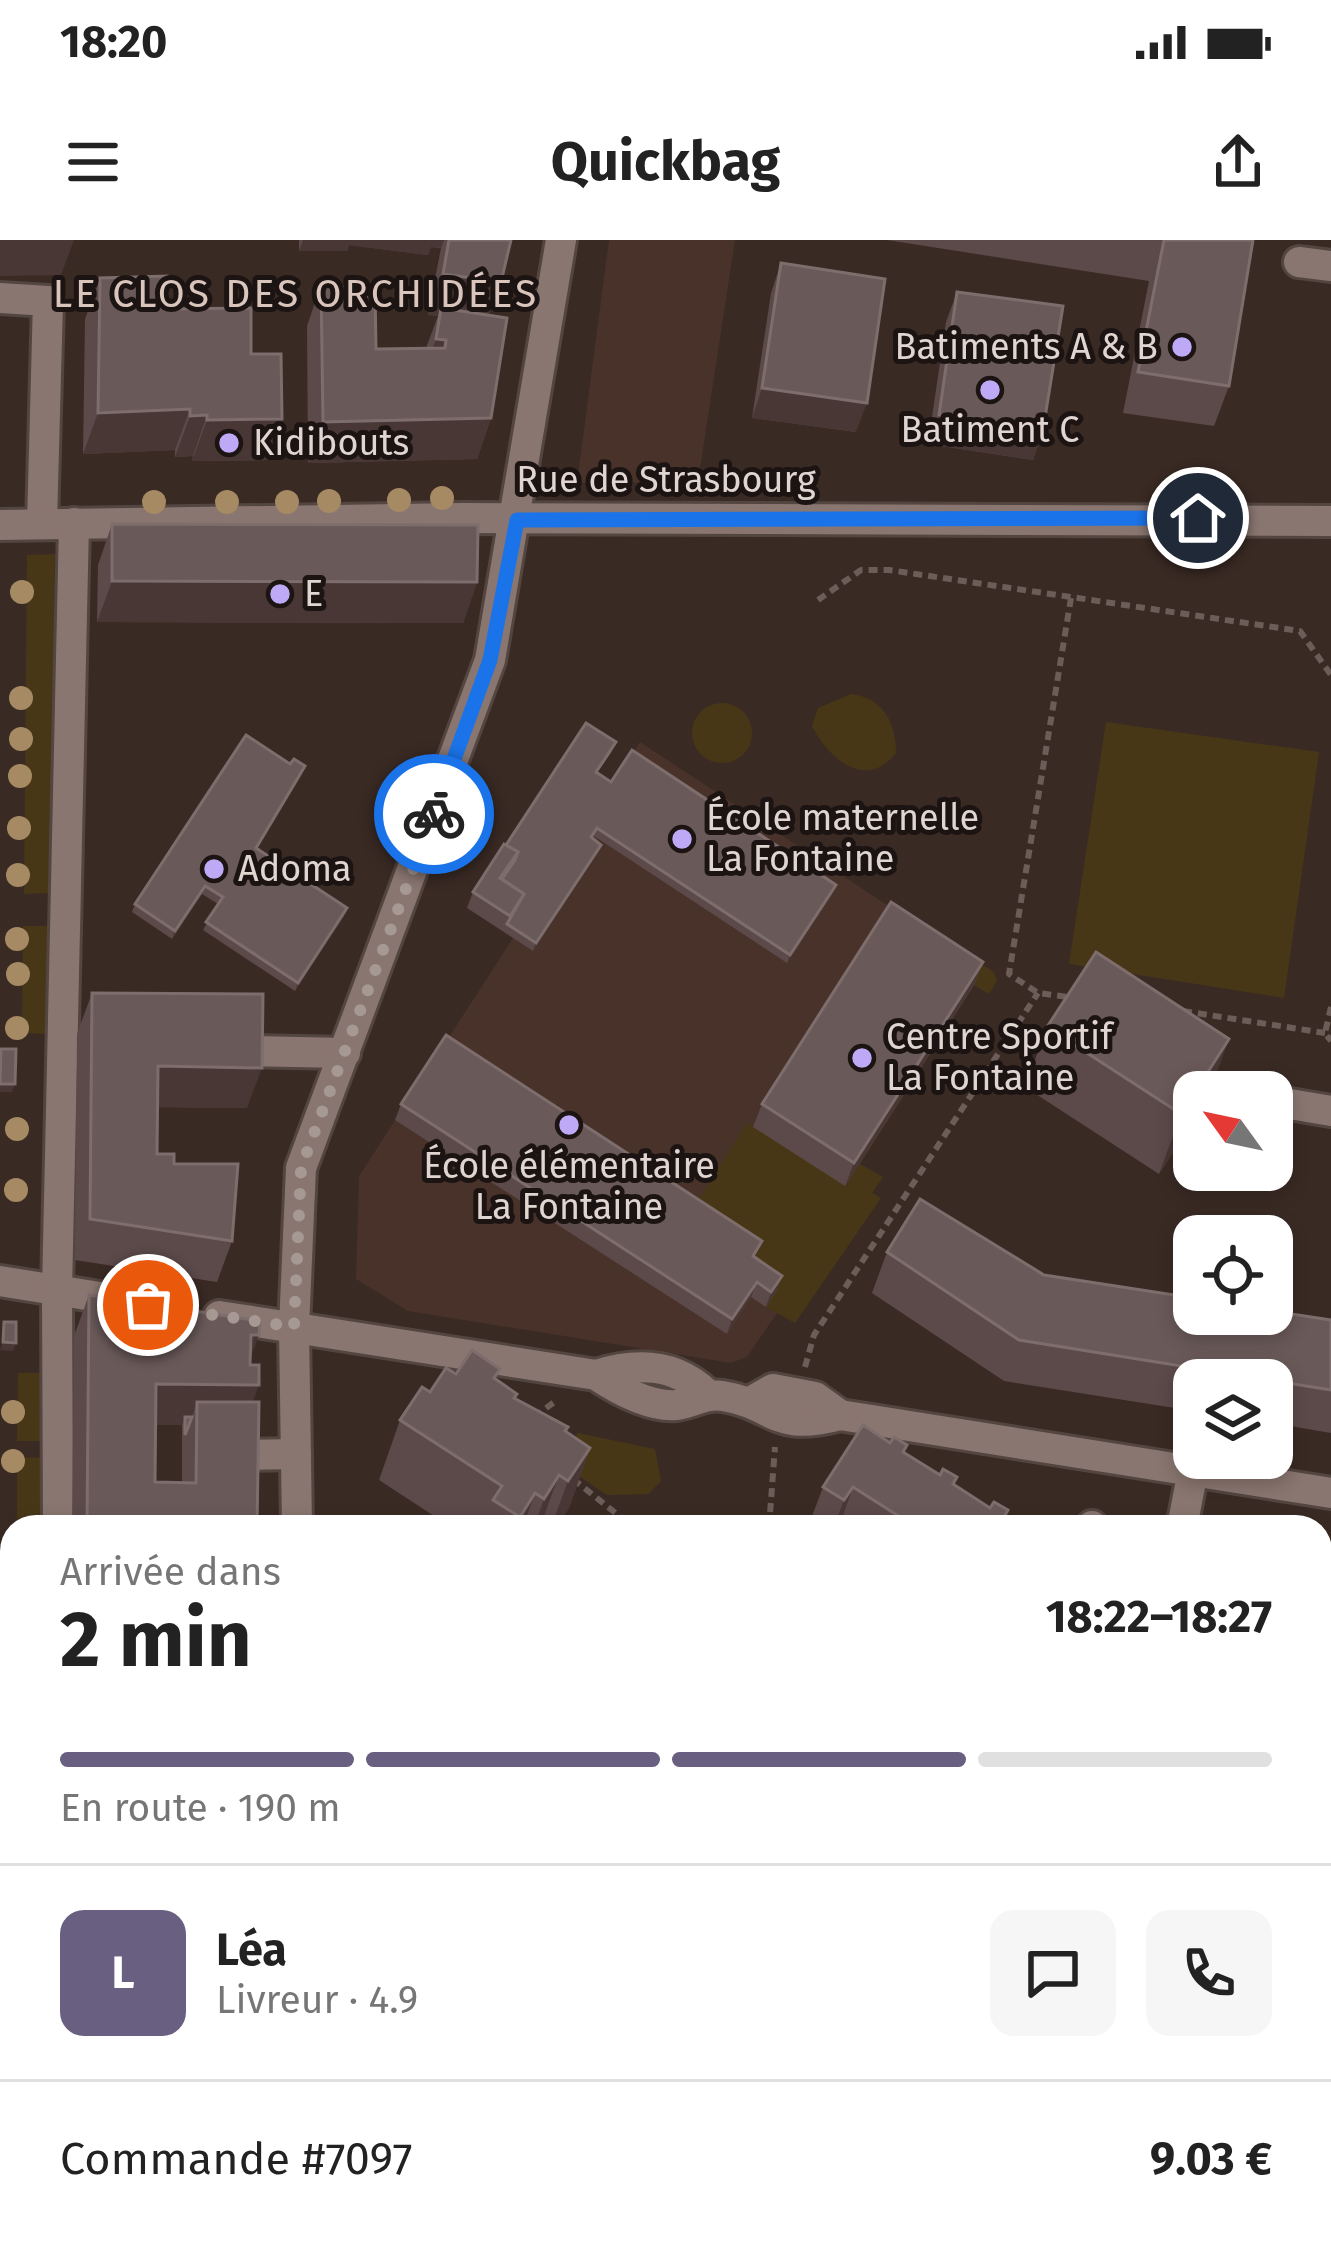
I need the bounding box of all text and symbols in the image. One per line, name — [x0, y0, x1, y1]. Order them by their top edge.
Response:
text: 18:20 — [60, 15, 167, 69]
icon: menu — [60, 129, 126, 195]
icon: share — [1205, 129, 1271, 195]
text: Quickbag — [551, 130, 780, 194]
district label: LE CLOS DES ORCHIDÉES — [53, 271, 539, 317]
place label: Batiments A & B — [895, 325, 1158, 369]
marker: Batiments A & B — [1169, 334, 1195, 360]
marker: Batiment C — [977, 377, 1003, 403]
place label: Batiment C — [901, 408, 1079, 452]
place label: Kidibouts — [253, 421, 409, 465]
marker: Kidibouts — [216, 430, 242, 456]
street label: Rue de Strasbourg — [516, 458, 816, 502]
pin — [1147, 467, 1249, 569]
icon: home — [1165, 485, 1231, 551]
place label: E — [304, 572, 323, 616]
marker: E — [267, 581, 293, 607]
courier — [374, 754, 494, 874]
icon: bike — [401, 781, 467, 847]
place label: École maternelle La Fontaine — [706, 795, 979, 881]
marker: École maternelle La Fontaine — [669, 826, 695, 852]
place label: Adoma — [238, 847, 352, 891]
marker: Adoma — [201, 856, 227, 882]
place label: Centre Sportif La Fontaine — [886, 1015, 1115, 1100]
marker: Centre Sportif La Fontaine — [849, 1045, 875, 1071]
north arrow — [1173, 1071, 1293, 1191]
map controls — [1173, 1071, 1293, 1479]
marker: École élémentaire La Fontaine — [556, 1112, 582, 1138]
place label: École élémentaire La Fontaine — [423, 1143, 715, 1229]
button: locate — [1173, 1215, 1293, 1335]
pin — [97, 1254, 199, 1356]
icon: bag — [115, 1272, 181, 1338]
button: layers — [1173, 1359, 1293, 1479]
text: Arrivée dans — [60, 1549, 281, 1595]
text: 18:22–18:27 — [1046, 1590, 1272, 1644]
text: 2 min — [60, 1593, 252, 1687]
text: En route · 190 m — [60, 1785, 341, 1831]
button: chat — [990, 1910, 1116, 2036]
button: phone — [1146, 1910, 1272, 2036]
text: Léa — [216, 1923, 287, 1977]
text: L — [111, 1946, 135, 2000]
text: Livreur · 4.9 — [216, 1977, 418, 2023]
text: Commande #7097 — [60, 2132, 412, 2186]
text: 9.03 € — [1150, 2132, 1272, 2186]

